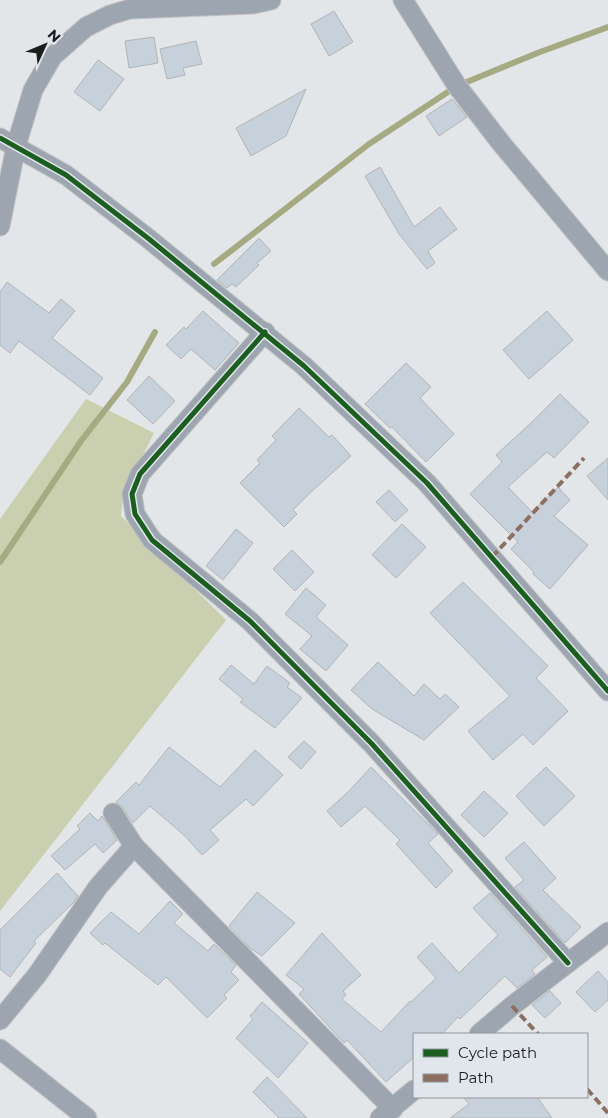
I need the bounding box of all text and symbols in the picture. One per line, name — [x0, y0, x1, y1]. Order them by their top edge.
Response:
north arrow — [20, 20, 70, 70]
text: N — [44, 26, 65, 46]
legend — [413, 1033, 588, 1098]
text: Cycle path — [458, 1043, 537, 1062]
text: Path — [458, 1068, 494, 1087]

